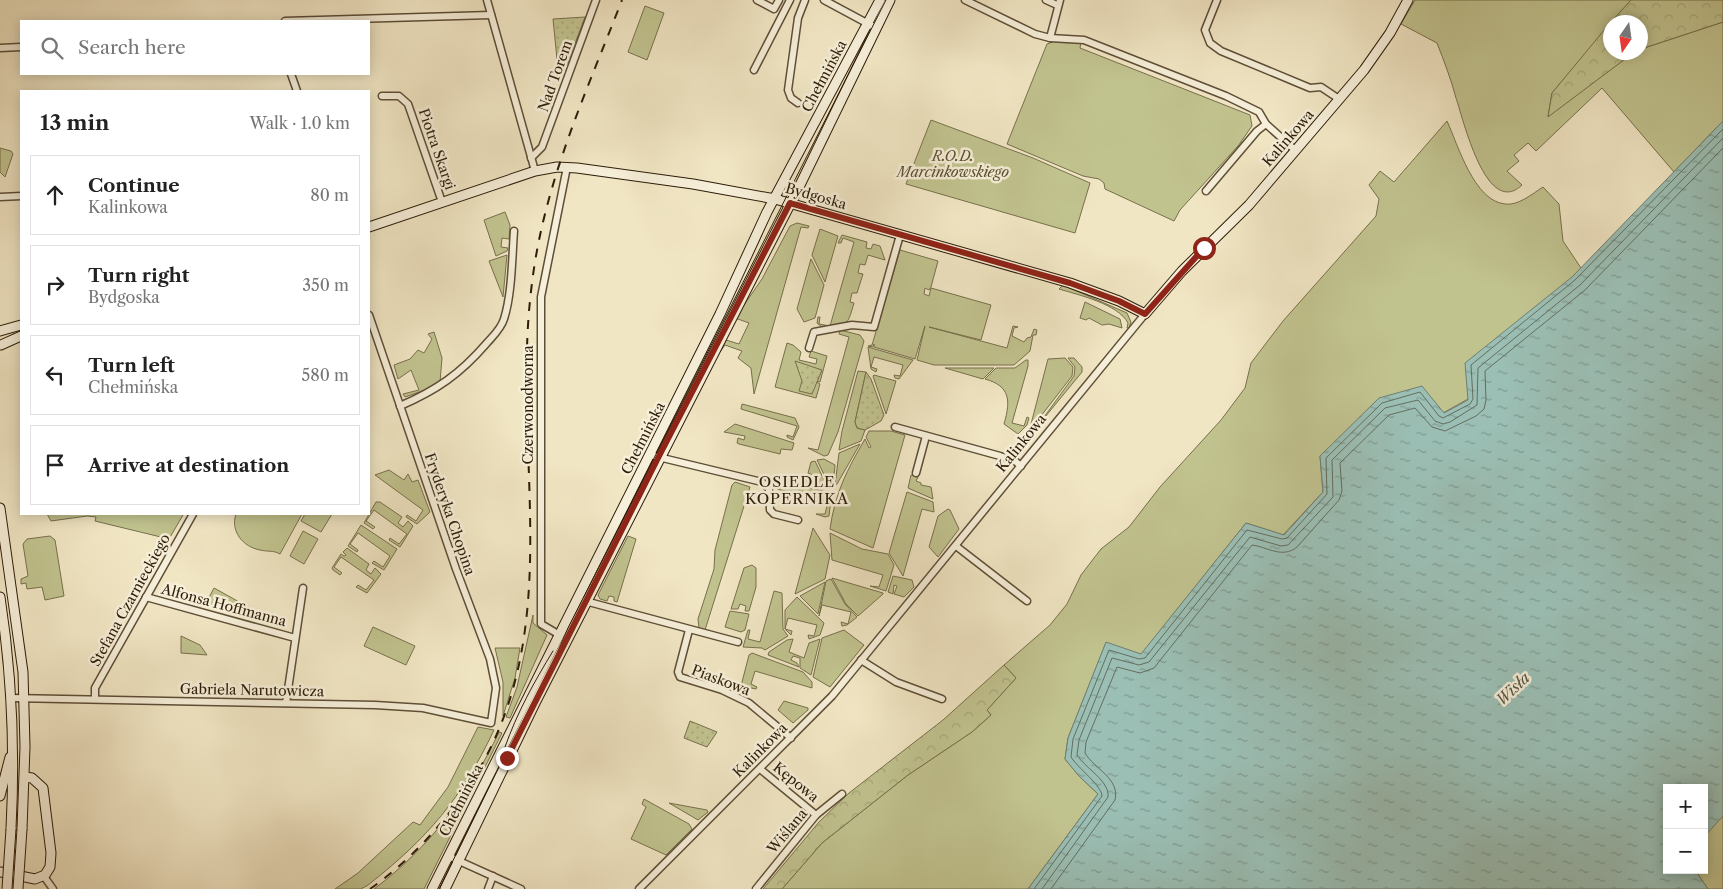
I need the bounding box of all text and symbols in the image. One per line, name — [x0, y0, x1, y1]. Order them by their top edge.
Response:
north arrow — [1603, 15, 1648, 60]
search box — [20, 20, 370, 75]
icon: search — [38, 34, 66, 62]
text: Search here — [78, 36, 186, 59]
street label: Chełmińska — [798, 36, 851, 115]
street label: Nad Torem — [534, 38, 576, 114]
street label: Kalinkowa — [1258, 105, 1318, 170]
street label: Piotra Skargi — [415, 106, 459, 192]
text: 13 min — [40, 110, 109, 135]
text: Walk · 1.0 km — [250, 113, 350, 133]
park label: R.O.D. Marcinkowskiego — [895, 147, 1009, 181]
text: Continue — [88, 174, 180, 197]
street label: Bydgoska — [783, 179, 849, 213]
icon: ahead — [41, 181, 69, 209]
text: 80 m — [310, 185, 349, 205]
text: Kalinkowa — [88, 197, 168, 217]
route start — [1193, 237, 1216, 260]
text: Turn right — [88, 264, 189, 287]
icon: right — [41, 271, 69, 299]
text: 350 m — [302, 275, 349, 295]
text: Bydgoska — [88, 287, 160, 307]
street label: Czerwonodworna — [519, 345, 537, 465]
text: Turn left — [88, 354, 175, 377]
icon: left — [41, 361, 69, 389]
text: 580 m — [302, 365, 349, 385]
text: Chełmińska — [88, 377, 178, 397]
street label: Chełmińska — [617, 398, 669, 477]
street label: Kalinkowa — [992, 410, 1050, 476]
street label: Fryderyka Chopina — [421, 450, 480, 578]
icon: arrive — [41, 451, 69, 479]
text: Arrive at destination — [88, 454, 289, 477]
district label: OSIEDLE KOPERNIKA — [745, 472, 849, 508]
street label: Stefana Czarnieckiego — [86, 531, 174, 669]
street label: Alfonsa Hoffmanna — [158, 579, 289, 631]
street label: Piaskowa — [689, 661, 753, 700]
water label: Wisła — [1492, 668, 1534, 709]
street label: Gabriela Narutowicza — [180, 680, 325, 700]
street label: Kalinkowa — [729, 719, 791, 781]
route end — [496, 747, 519, 770]
street label: Kępowa — [769, 758, 823, 806]
street label: Chełmińska — [435, 760, 487, 839]
map controls — [1663, 784, 1708, 874]
button: + — [1663, 784, 1708, 829]
street label: Wiślana — [762, 804, 811, 858]
button: − — [1663, 829, 1708, 874]

